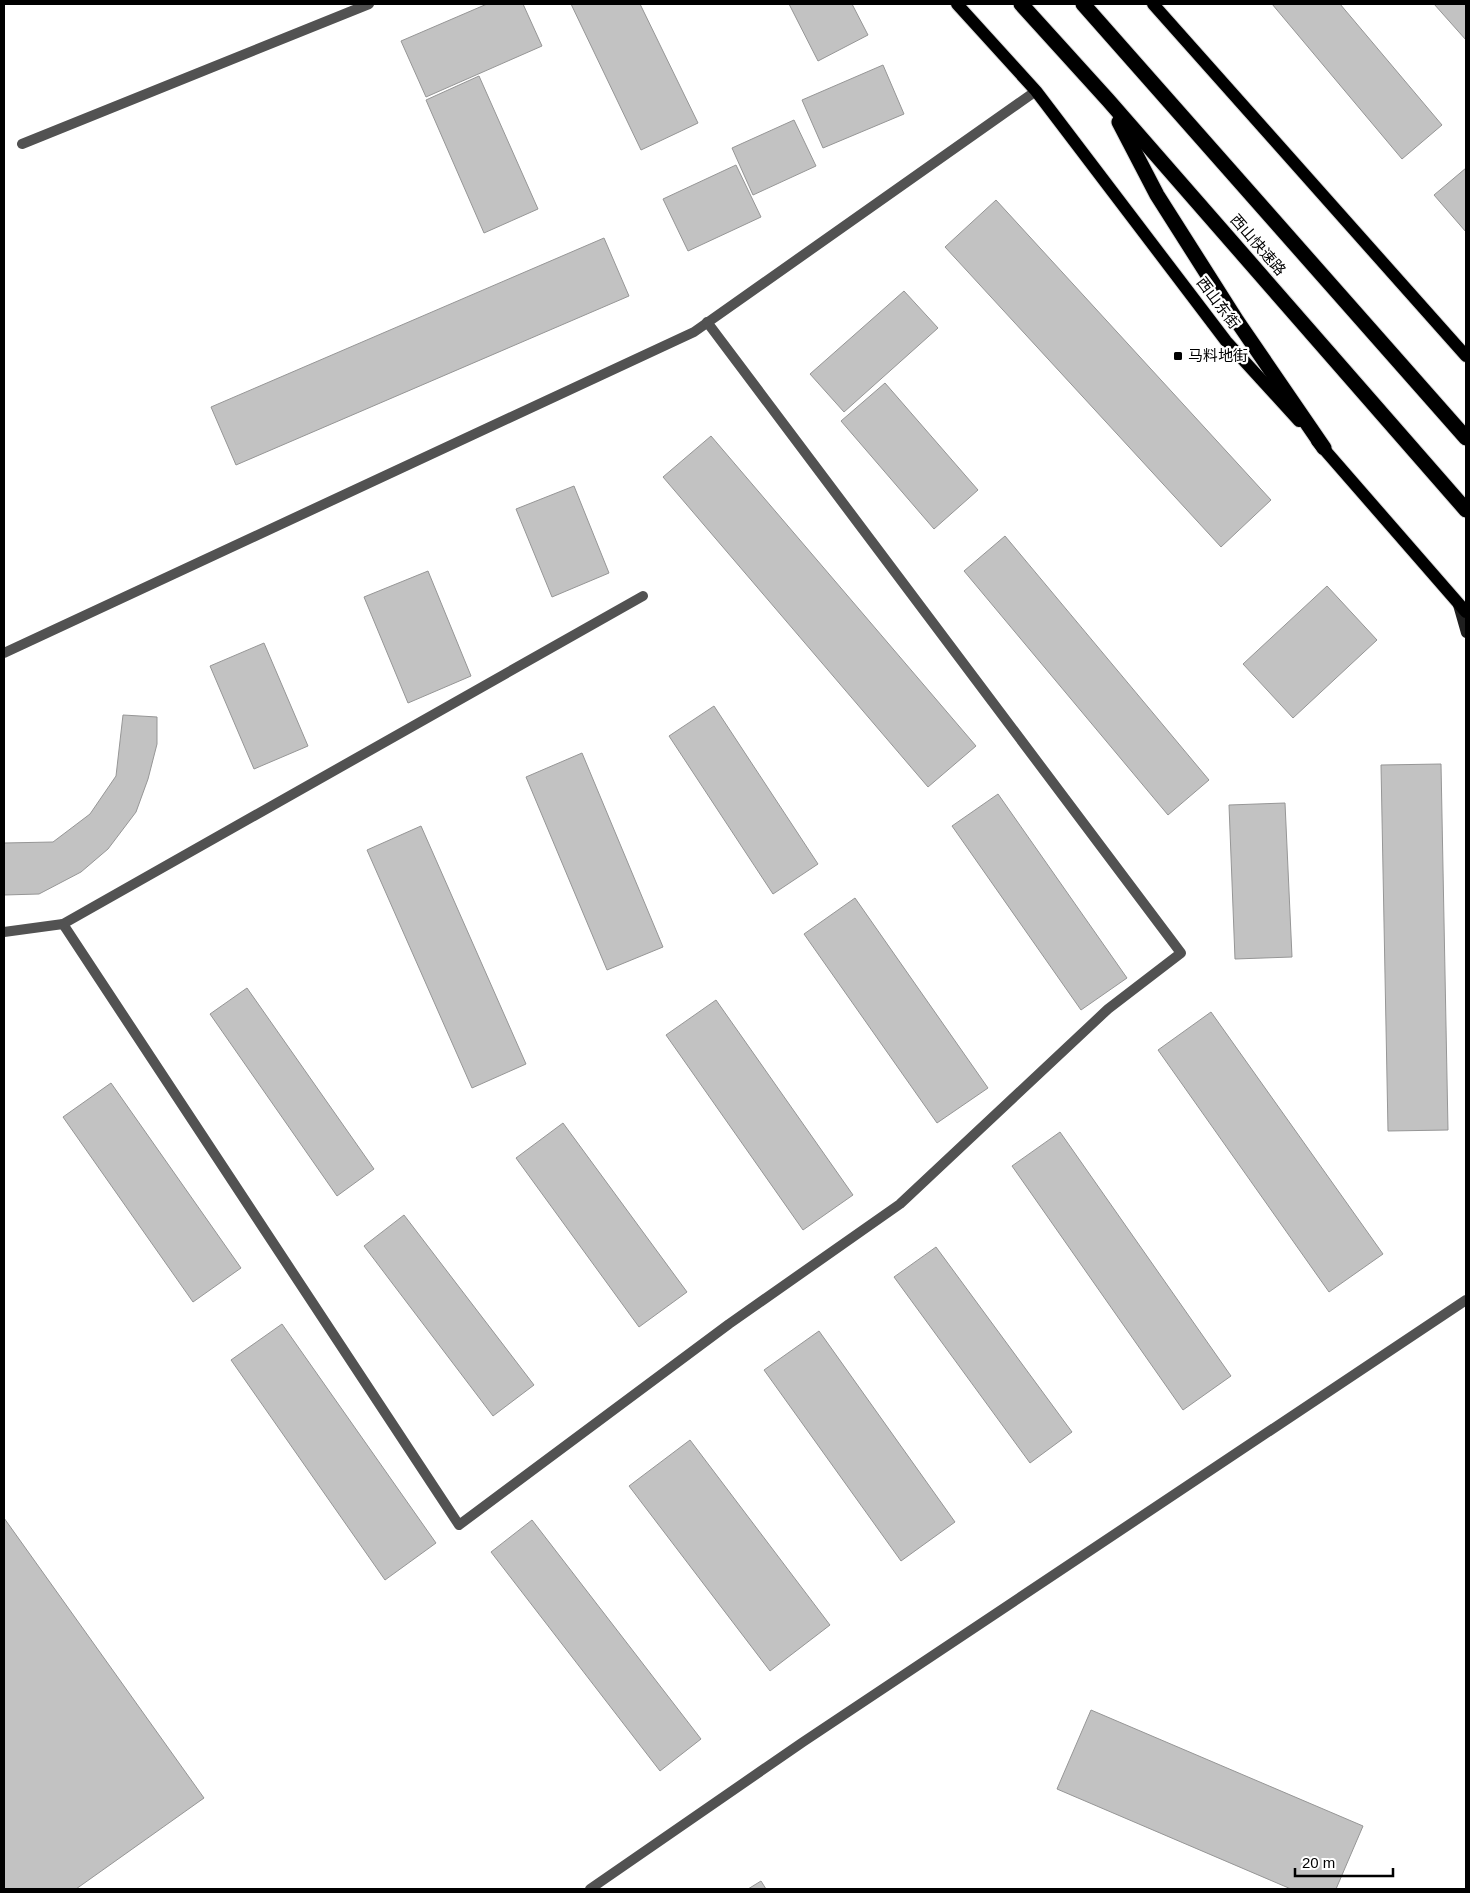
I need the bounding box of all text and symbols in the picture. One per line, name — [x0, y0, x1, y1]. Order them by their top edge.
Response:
street label: 西山快速路 — [1227, 211, 1289, 279]
street label: 西山东街 — [1194, 274, 1243, 332]
place label: 马料地街 — [1188, 347, 1248, 364]
marker: 马料地街 — [1172, 350, 1184, 362]
scale bar — [1295, 1846, 1392, 1878]
text: 20 m — [1302, 1854, 1335, 1871]

